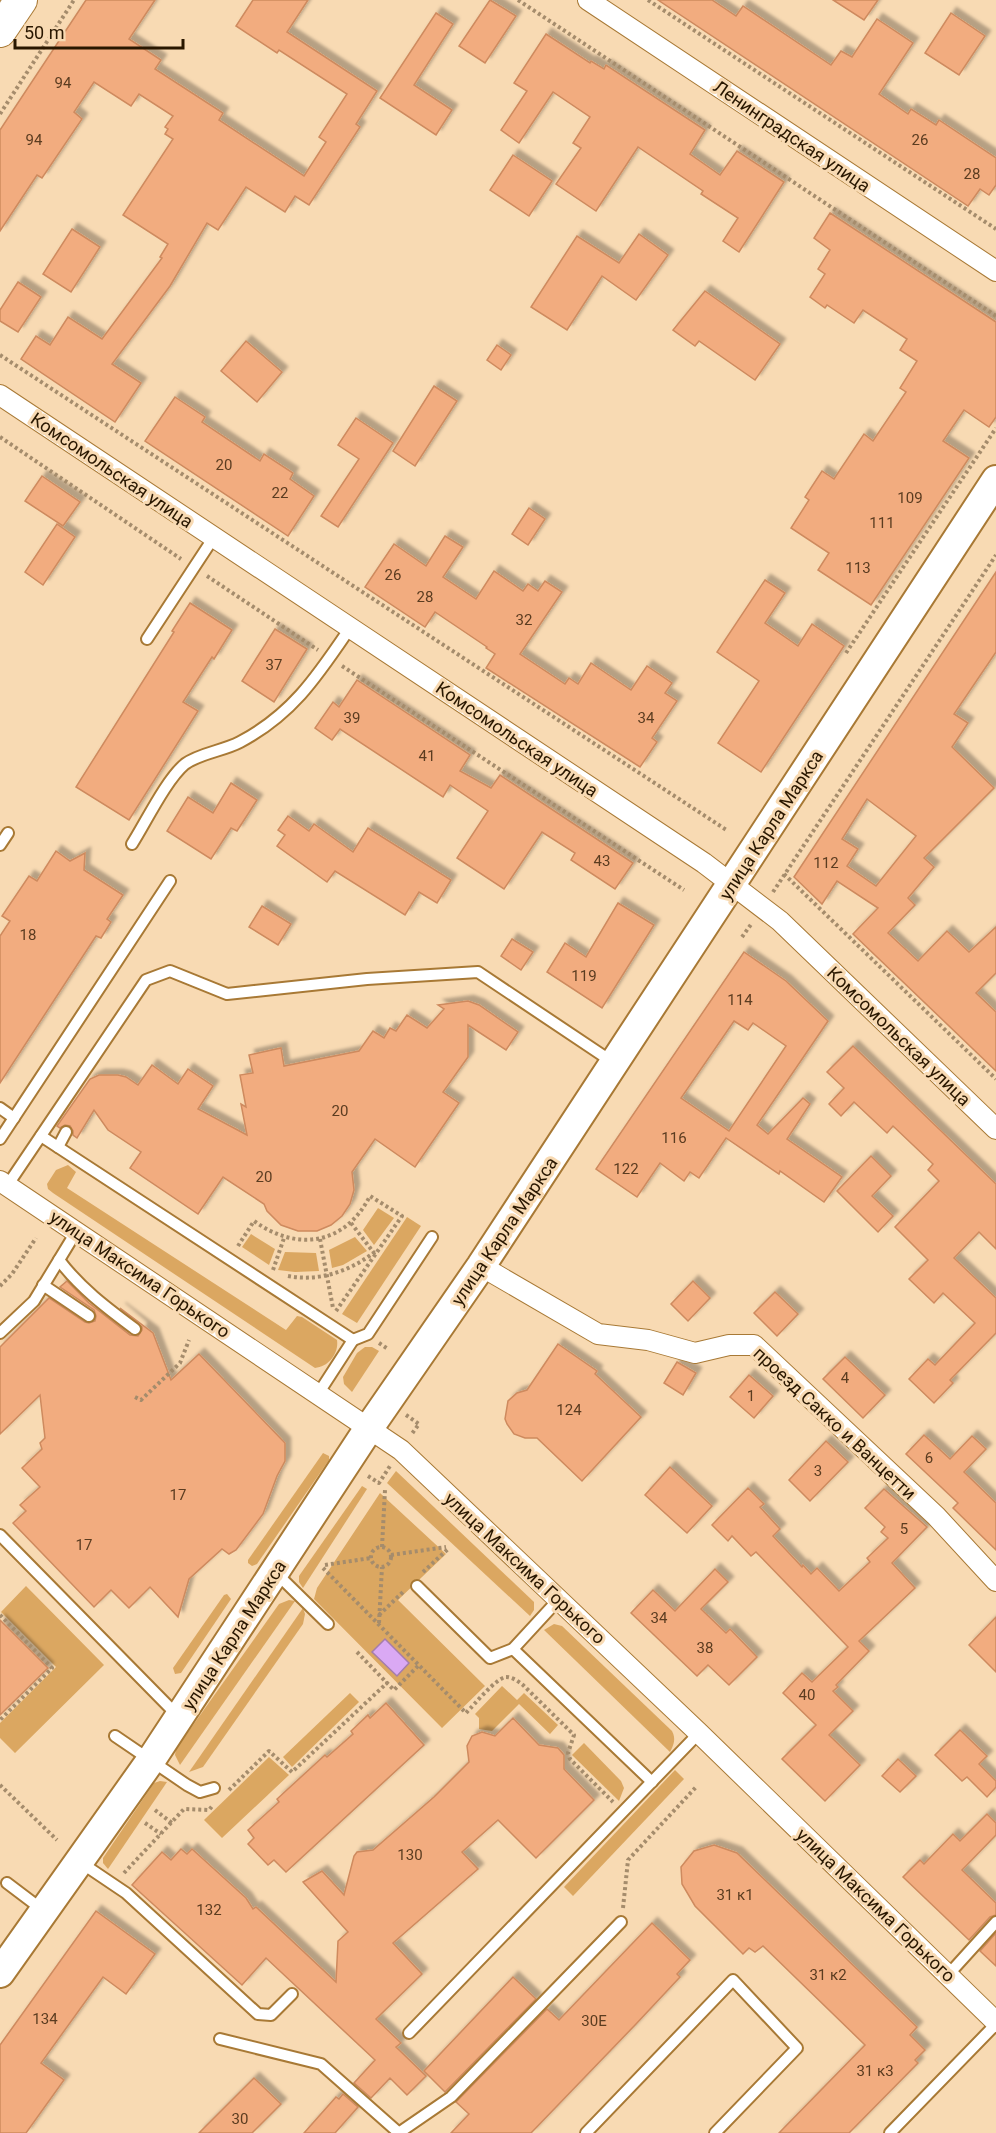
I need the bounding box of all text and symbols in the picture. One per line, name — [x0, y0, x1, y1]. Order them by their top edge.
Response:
scale bar — [15, 12, 183, 50]
text: 50 m — [24, 22, 64, 43]
house number: 94 — [55, 74, 72, 92]
street label: Ленинградская улица — [710, 76, 874, 196]
house number: 94 — [26, 131, 43, 149]
house number: 26 — [912, 131, 928, 149]
house number: 28 — [964, 165, 980, 183]
street label: Комсомольская улица — [27, 408, 197, 532]
house number: 20 — [216, 456, 232, 474]
house number: 22 — [272, 484, 288, 502]
house number: 109 — [897, 489, 923, 507]
house number: 111 — [869, 514, 895, 532]
house number: 113 — [845, 559, 871, 577]
house number: 26 — [385, 566, 401, 584]
house number: 28 — [417, 588, 433, 606]
house number: 32 — [516, 611, 532, 629]
house number: 37 — [266, 656, 282, 674]
street label: Комсомольская улица — [432, 677, 602, 801]
house number: 39 — [344, 709, 360, 727]
house number: 34 — [638, 709, 655, 727]
street label: улица Карла Маркса — [715, 746, 827, 904]
house number: 41 — [419, 747, 435, 765]
house number: 43 — [594, 852, 610, 870]
house number: 112 — [813, 854, 839, 872]
house number: 18 — [20, 926, 36, 944]
street label: Комсомольская улица — [823, 962, 975, 1110]
house number: 119 — [571, 967, 597, 985]
house number: 114 — [727, 991, 753, 1009]
house number: 20 — [332, 1102, 348, 1120]
house number: 116 — [661, 1129, 687, 1147]
street label: улица Карла Маркса — [447, 1153, 561, 1309]
house number: 122 — [613, 1160, 639, 1178]
house number: 20 — [256, 1168, 272, 1186]
street label: улица Максима Горького — [46, 1206, 234, 1342]
street label: проезд Сакко и Ванцетти — [749, 1342, 921, 1504]
house number: 4 — [841, 1369, 850, 1387]
house number: 1 — [747, 1387, 755, 1405]
house number: 124 — [556, 1401, 582, 1419]
house number: 6 — [925, 1449, 933, 1467]
house number: 3 — [814, 1462, 822, 1480]
house number: 17 — [170, 1486, 186, 1504]
street label: улица Максима Горького — [440, 1488, 610, 1648]
house number: 5 — [900, 1520, 908, 1538]
house number: 17 — [76, 1536, 92, 1554]
street label: улица Карла Маркса — [178, 1556, 290, 1714]
house number: 34 — [651, 1609, 668, 1627]
house number: 38 — [697, 1639, 713, 1657]
house number: 40 — [799, 1686, 815, 1704]
street label: улица Максима Горького — [792, 1824, 960, 1986]
house number: 130 — [397, 1846, 423, 1864]
house number: 31 к1 — [716, 1886, 754, 1904]
house number: 132 — [196, 1901, 222, 1919]
house number: 31 к2 — [809, 1966, 847, 1984]
house number: 134 — [32, 2010, 58, 2028]
house number: 30Е — [581, 2012, 607, 2030]
house number: 31 к3 — [856, 2062, 894, 2080]
house number: 30 — [232, 2110, 248, 2128]

